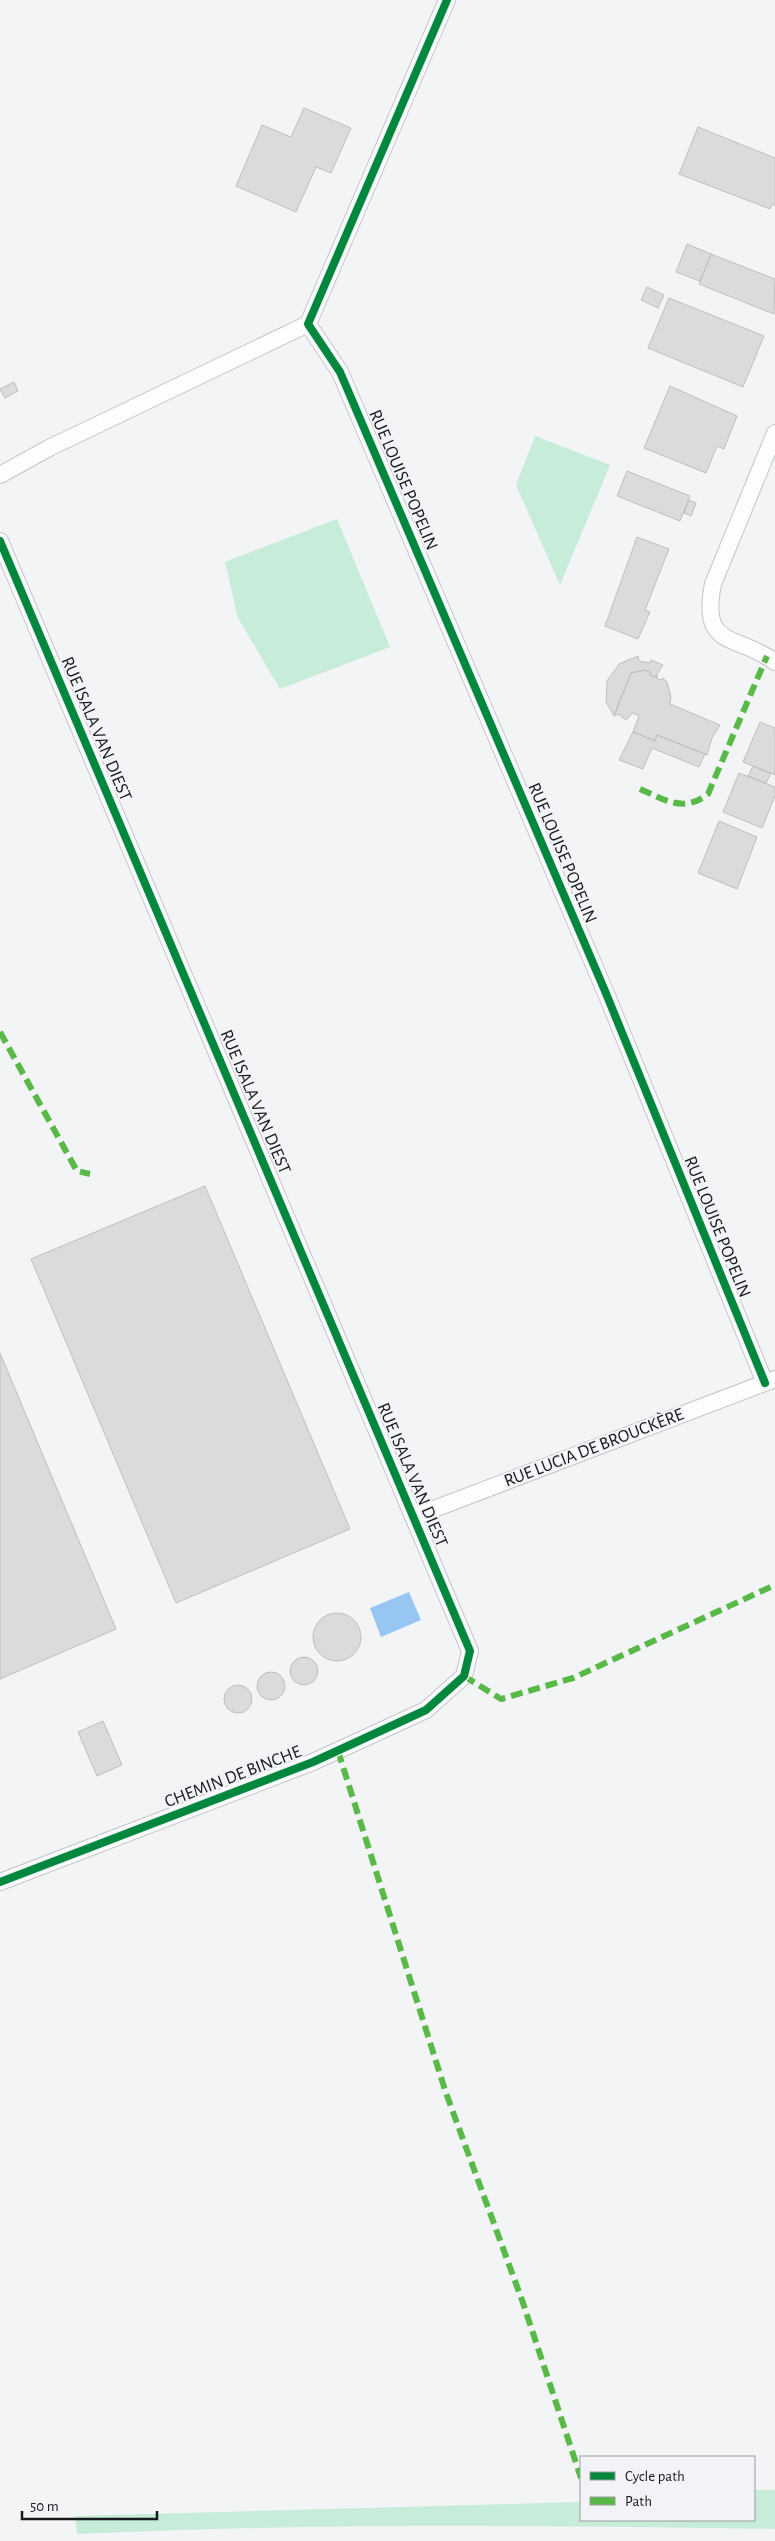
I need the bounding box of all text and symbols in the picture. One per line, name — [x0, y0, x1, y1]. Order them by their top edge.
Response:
street label: RUE LOUISE POPELIN — [365, 407, 441, 553]
street label: RUE ISALA VAN DIEST — [57, 654, 135, 804]
street label: RUE LOUISE POPELIN — [524, 780, 600, 926]
street label: RUE ISALA VAN DIEST — [216, 1027, 294, 1177]
street label: RUE LOUISE POPELIN — [680, 1154, 754, 1300]
street label: RUE ISALA VAN DIEST — [373, 1400, 451, 1550]
street label: RUE LUCIA DE BROUCKÈRE — [501, 1402, 687, 1491]
street label: CHEMIN DE BINCHE — [162, 1743, 304, 1811]
legend — [580, 2456, 755, 2521]
text: Cycle path — [625, 2469, 685, 2484]
scale bar — [22, 2488, 158, 2520]
text: Path — [625, 2494, 652, 2509]
text: 50 m — [30, 2499, 59, 2514]

